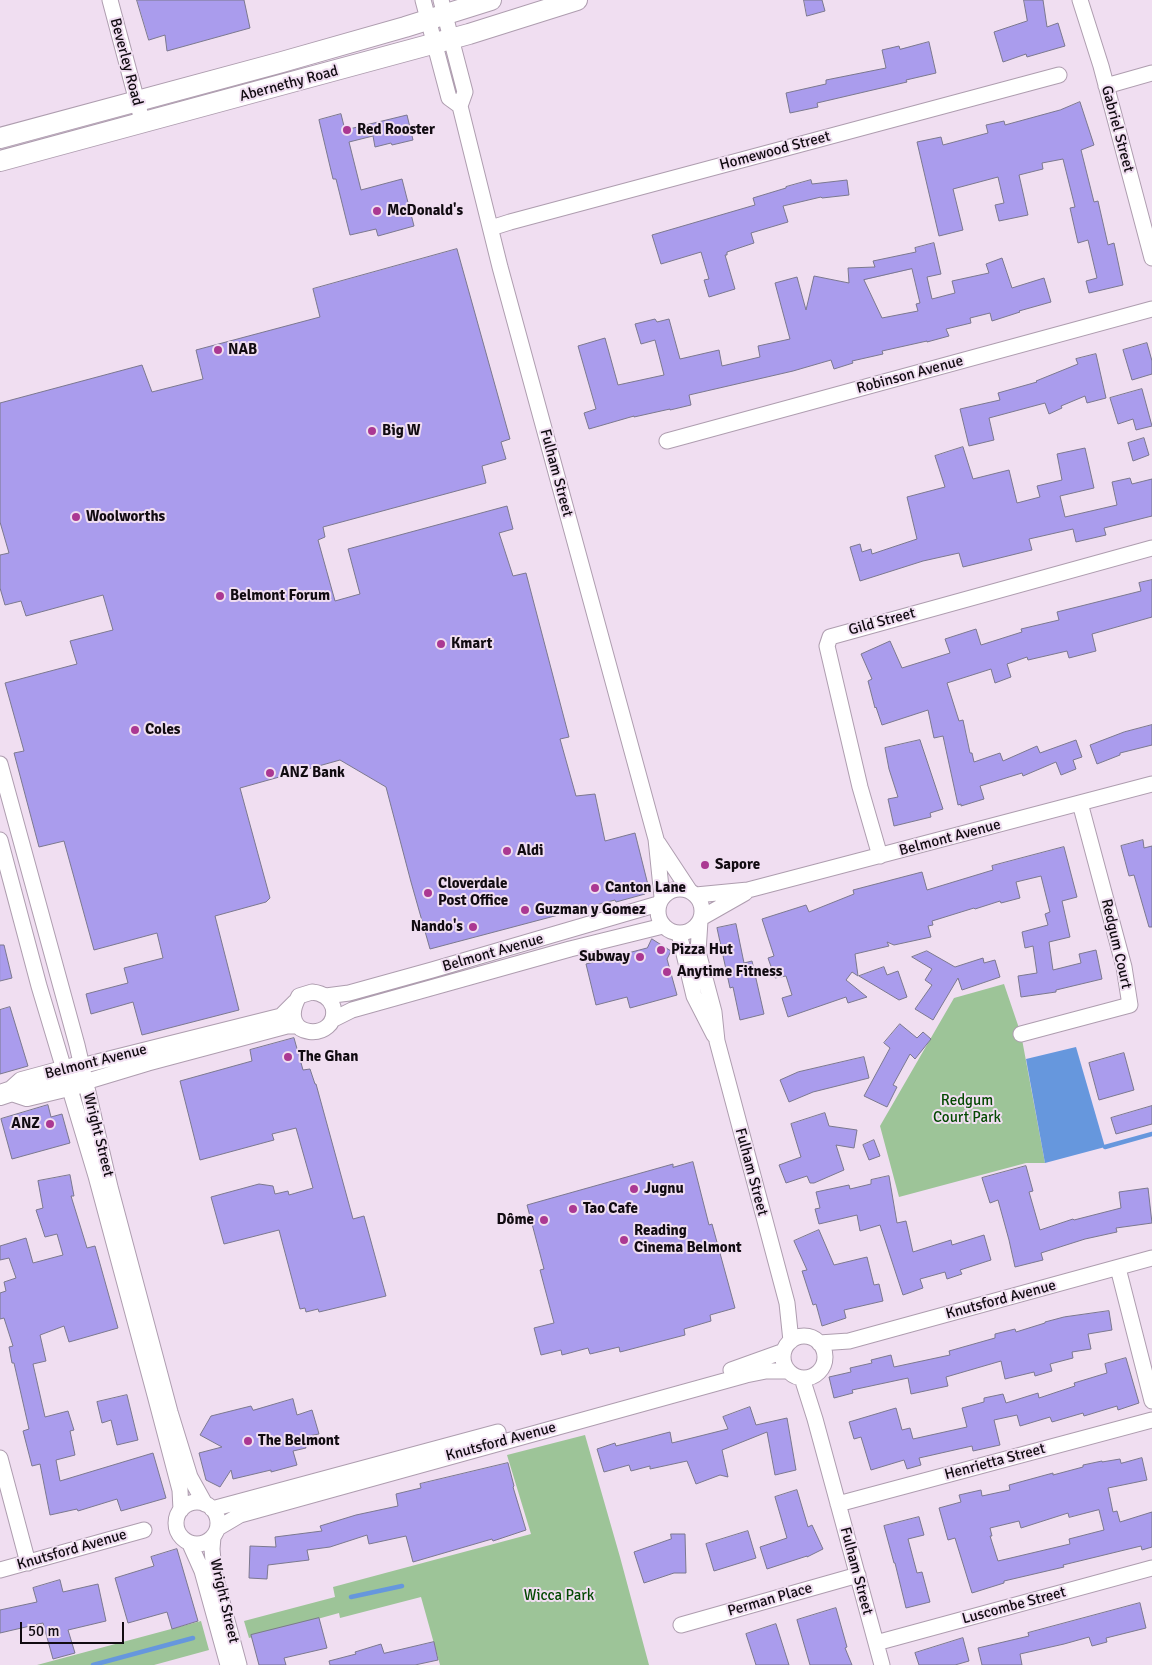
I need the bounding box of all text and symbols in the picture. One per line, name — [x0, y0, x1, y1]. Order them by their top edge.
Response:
street label: Beverley Road — [106, 16, 146, 108]
street label: Abernethy Road — [238, 62, 340, 106]
street label: Gabriel Street — [1097, 84, 1137, 174]
place label: Red Rooster — [357, 121, 435, 139]
marker: Red Rooster — [341, 124, 353, 136]
street label: Homewood Street — [718, 128, 832, 174]
place label: McDonald's — [387, 202, 463, 220]
marker: McDonald's — [371, 205, 383, 217]
place label: NAB — [228, 341, 257, 359]
marker: NAB — [212, 344, 224, 356]
street label: Robinson Avenue — [855, 352, 965, 398]
place label: Big W — [382, 422, 421, 440]
marker: Big W — [366, 425, 378, 437]
street label: Fulham Street — [536, 427, 576, 519]
place label: Woolworths — [86, 508, 165, 526]
marker: Woolworths — [70, 511, 82, 523]
place label: Belmont Forum — [230, 587, 330, 605]
marker: Belmont Forum — [214, 590, 226, 602]
street label: Gild Street — [847, 604, 917, 640]
place label: Kmart — [451, 635, 492, 653]
marker: Kmart — [435, 638, 447, 650]
place label: Coles — [145, 721, 181, 739]
marker: Coles — [129, 724, 141, 736]
place label: ANZ Bank — [280, 764, 345, 782]
marker: ANZ Bank — [264, 767, 276, 779]
street label: Belmont Avenue — [897, 816, 1003, 860]
place label: Aldi — [517, 842, 544, 860]
marker: Aldi — [501, 845, 513, 857]
place label: Sapore — [715, 856, 760, 874]
marker: Sapore — [699, 859, 711, 871]
place label: Cloverdale Post Office — [438, 875, 508, 910]
place label: Canton Lane — [605, 879, 686, 897]
marker: Canton Lane — [589, 882, 601, 894]
marker: Cloverdale Post Office — [422, 887, 434, 899]
street label: Redgum Court — [1097, 897, 1135, 991]
place label: Guzman y Gomez — [535, 901, 646, 919]
marker: Guzman y Gomez — [519, 904, 531, 916]
place label: Nando's — [411, 918, 463, 936]
marker: Nando's — [467, 921, 479, 933]
street label: Belmont Avenue — [440, 930, 546, 976]
place label: Pizza Hut — [671, 941, 733, 959]
marker: Pizza Hut — [655, 944, 667, 956]
place label: Subway — [579, 948, 630, 966]
marker: Subway — [634, 951, 646, 963]
place label: Anytime Fitness — [677, 963, 782, 981]
marker: Anytime Fitness — [661, 966, 673, 978]
street label: Belmont Avenue — [43, 1041, 149, 1083]
place label: The Ghan — [298, 1048, 358, 1066]
marker: The Ghan — [282, 1051, 294, 1063]
street label: Wright Street — [79, 1091, 117, 1179]
park label: Redgum Court Park — [933, 1092, 1001, 1127]
place label: ANZ — [11, 1115, 40, 1133]
marker: ANZ — [44, 1118, 56, 1130]
street label: Fulham Street — [731, 1126, 771, 1218]
place label: Jugnu — [644, 1180, 684, 1198]
marker: Jugnu — [628, 1183, 640, 1195]
place label: Tao Cafe — [583, 1200, 638, 1218]
marker: Tao Cafe — [567, 1203, 579, 1215]
place label: Dôme — [497, 1211, 534, 1229]
marker: Dôme — [538, 1214, 550, 1226]
place label: Reading Cinema Belmont — [634, 1222, 742, 1257]
marker: Reading Cinema Belmont — [618, 1234, 630, 1246]
street label: Knutsford Avenue — [944, 1277, 1058, 1323]
street label: Knutsford Avenue — [444, 1419, 558, 1465]
place label: The Belmont — [258, 1432, 340, 1450]
marker: The Belmont — [242, 1435, 254, 1447]
street label: Henrietta Street — [943, 1440, 1047, 1484]
street label: Fulham Street — [836, 1525, 876, 1617]
street label: Knutsford Avenue — [15, 1526, 129, 1574]
street label: Wright Street — [206, 1557, 242, 1645]
street label: Perman Place — [726, 1579, 814, 1621]
street label: Luscombe Street — [960, 1583, 1068, 1629]
park label: Wicca Park — [524, 1587, 594, 1605]
scale bar — [22, 1612, 126, 1644]
text: 50 m — [28, 1622, 59, 1640]

